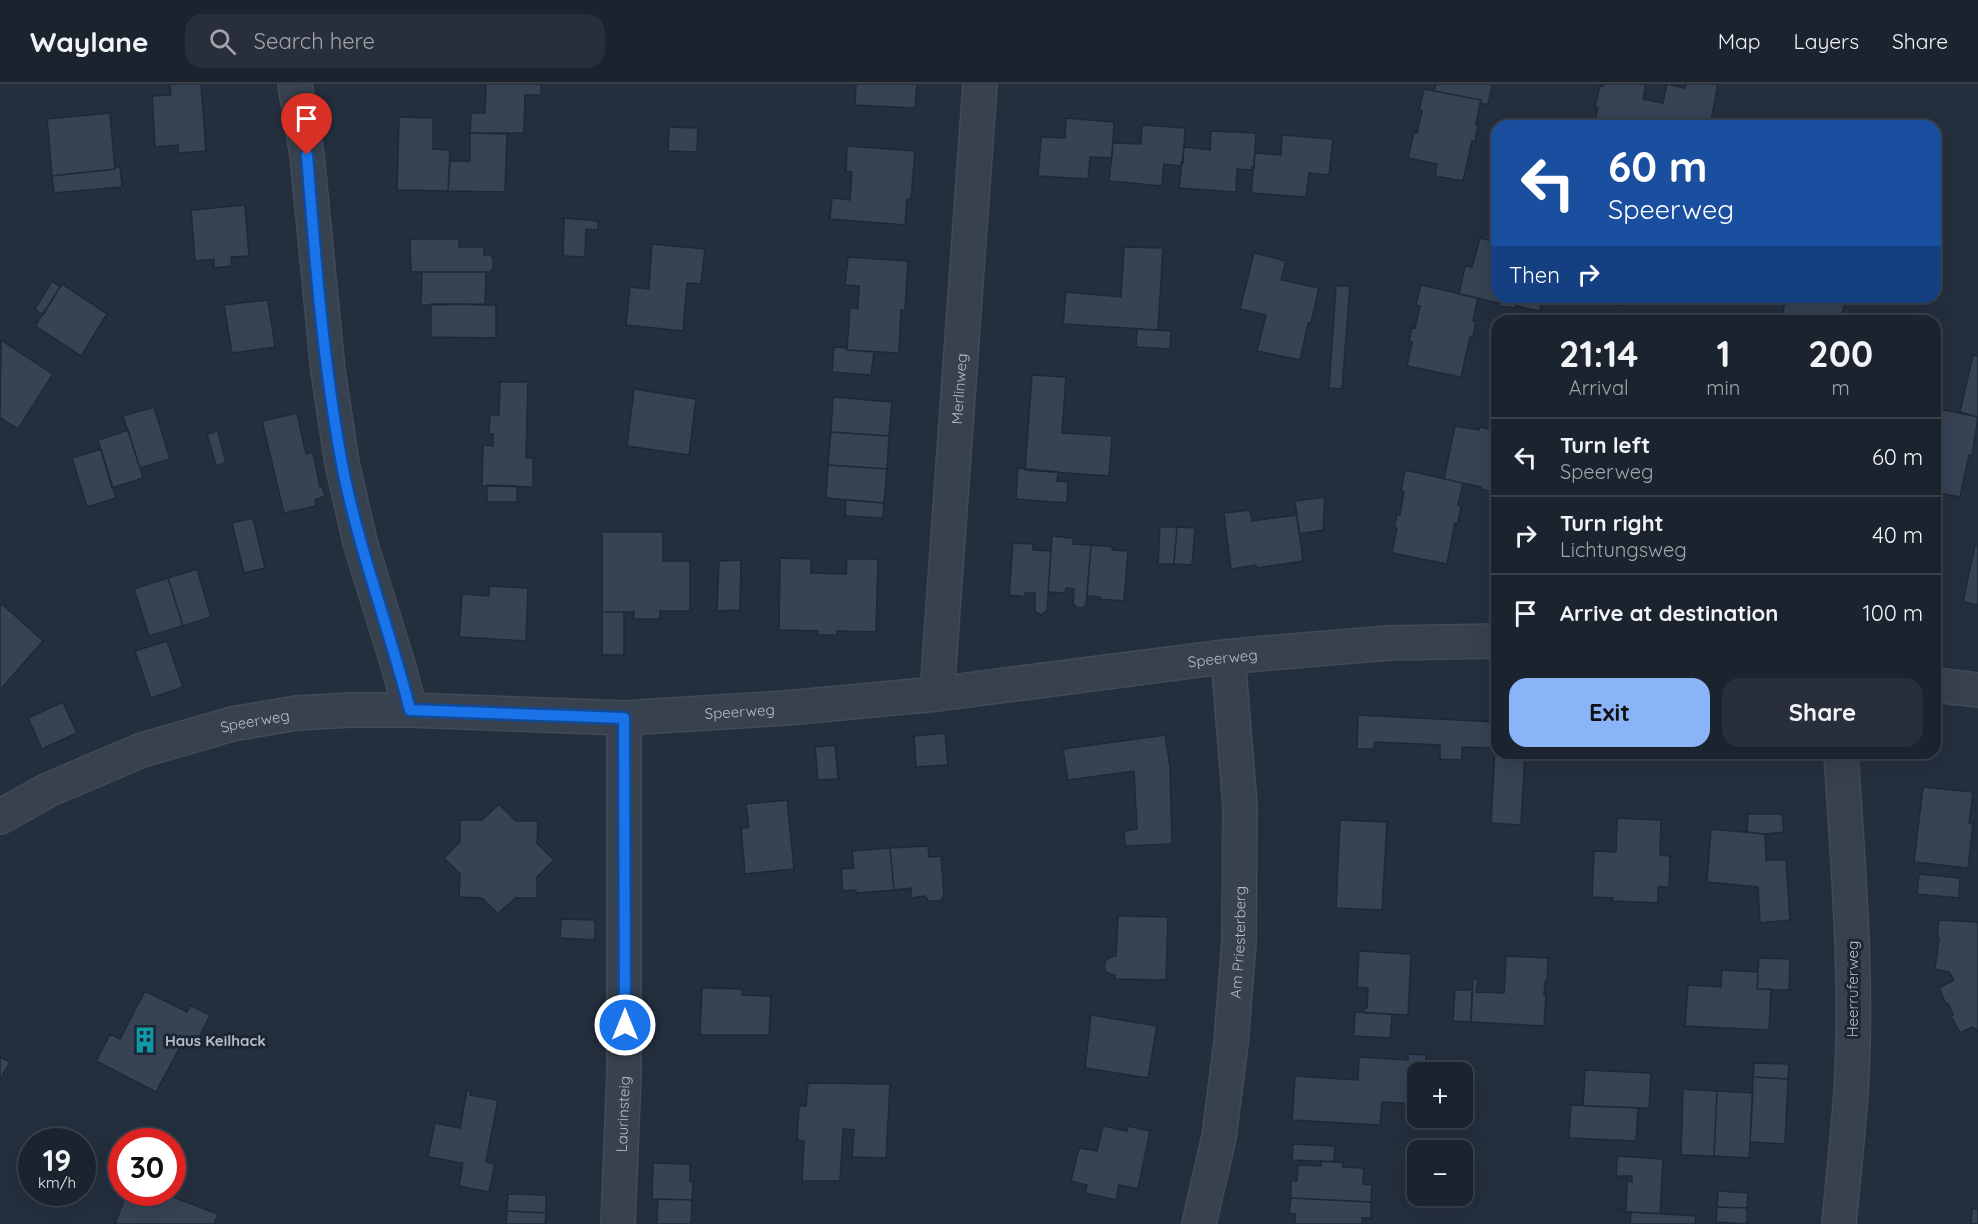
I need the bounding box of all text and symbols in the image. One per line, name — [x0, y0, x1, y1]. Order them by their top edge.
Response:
search box — [185, 14, 605, 68]
text: Waylane — [30, 24, 149, 59]
icon: search — [206, 25, 239, 58]
text: Search here — [254, 27, 375, 55]
text: Map — [1718, 28, 1761, 54]
text: Layers — [1794, 28, 1859, 54]
text: Share — [1892, 28, 1948, 54]
pin — [281, 93, 332, 155]
icon: arrive — [290, 102, 323, 135]
text: 60 m — [1608, 140, 1708, 193]
icon: left — [1509, 144, 1587, 222]
text: Speerweg — [1608, 192, 1734, 226]
icon: right — [1572, 258, 1605, 291]
text: Then — [1509, 261, 1560, 289]
text: 21:14 — [1559, 331, 1638, 376]
text: 1 — [1716, 331, 1730, 376]
text: 200 — [1808, 331, 1873, 376]
street label: Merlinweg — [947, 353, 970, 425]
text: Arrival — [1569, 375, 1629, 400]
text: min — [1706, 375, 1740, 400]
text: m — [1832, 375, 1850, 400]
text: Turn left — [1560, 431, 1650, 459]
icon: left — [1509, 441, 1542, 474]
text: 60 m — [1872, 443, 1923, 471]
text: Speerweg — [1560, 459, 1653, 484]
text: Turn right — [1560, 509, 1664, 537]
icon: right — [1509, 519, 1542, 552]
text: 40 m — [1872, 521, 1923, 549]
text: Lichtungsweg — [1560, 537, 1687, 562]
icon: arrive — [1509, 597, 1542, 630]
text: Arrive at destination — [1560, 599, 1778, 627]
text: 100 m — [1863, 599, 1923, 627]
street label: Speerweg — [1187, 645, 1258, 671]
button: Exit — [1509, 678, 1710, 747]
button: Share — [1722, 678, 1923, 747]
street label: Speerweg — [704, 699, 775, 722]
street label: Speerweg — [218, 705, 291, 736]
street label: Am Priesterberg — [1225, 886, 1249, 999]
street label: Heerruferweg — [1843, 941, 1862, 1037]
position arrow — [593, 993, 657, 1057]
building icon: Haus Keilhack — [130, 1025, 160, 1055]
place label: Haus Keilhack — [165, 1031, 266, 1050]
map controls — [1407, 1062, 1473, 1206]
button: + — [1407, 1062, 1473, 1128]
street label: Laurinsteig — [611, 1076, 633, 1153]
speed limit sign: 30 — [108, 1128, 186, 1206]
button: − — [1407, 1140, 1473, 1206]
text: 19 — [43, 1141, 71, 1179]
text: km/h — [38, 1173, 76, 1192]

